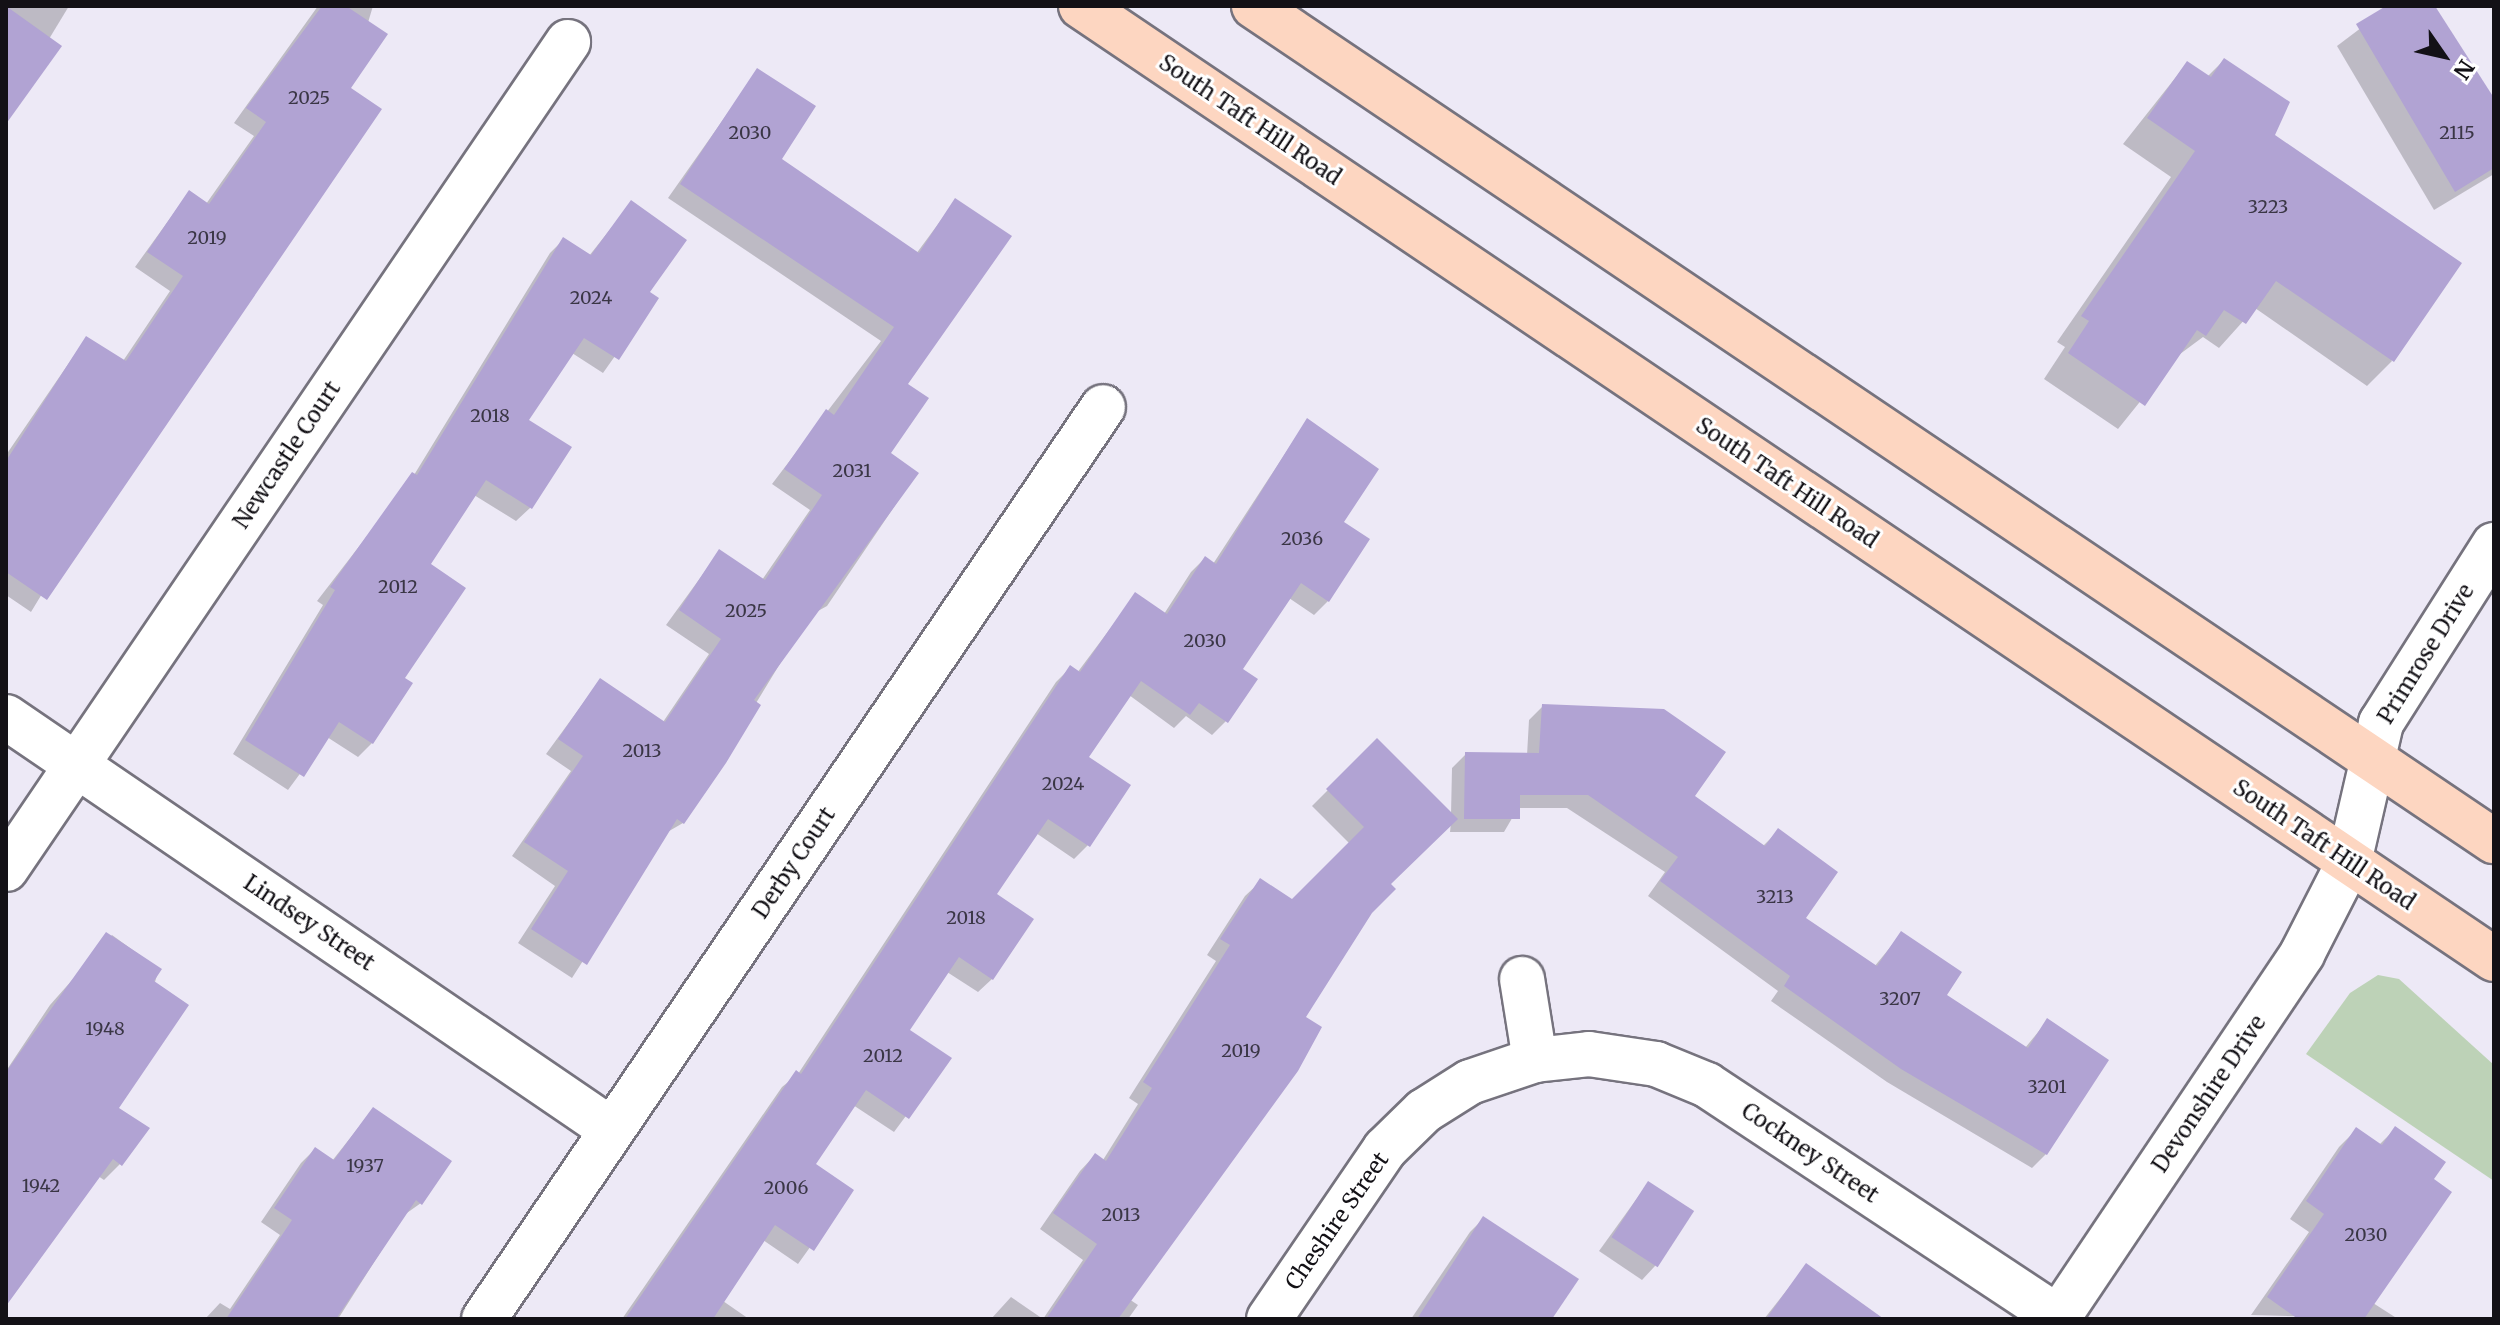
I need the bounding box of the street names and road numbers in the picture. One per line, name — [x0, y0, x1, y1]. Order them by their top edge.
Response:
street label: South Taft Hill Road — [1154, 49, 1346, 191]
street label: Newcastle Court — [228, 376, 346, 534]
street label: South Taft Hill Road — [1691, 412, 1883, 554]
street label: Primrose Drive — [2372, 579, 2480, 729]
street label: South Taft Hill Road — [2228, 774, 2420, 916]
street label: Derby Court — [747, 802, 841, 924]
street label: Lindsey Street — [239, 870, 379, 976]
street label: Devonshire Drive — [2147, 1010, 2271, 1178]
street label: Cockney Street — [1737, 1097, 1883, 1209]
street label: Cheshire Street — [1280, 1147, 1394, 1295]

